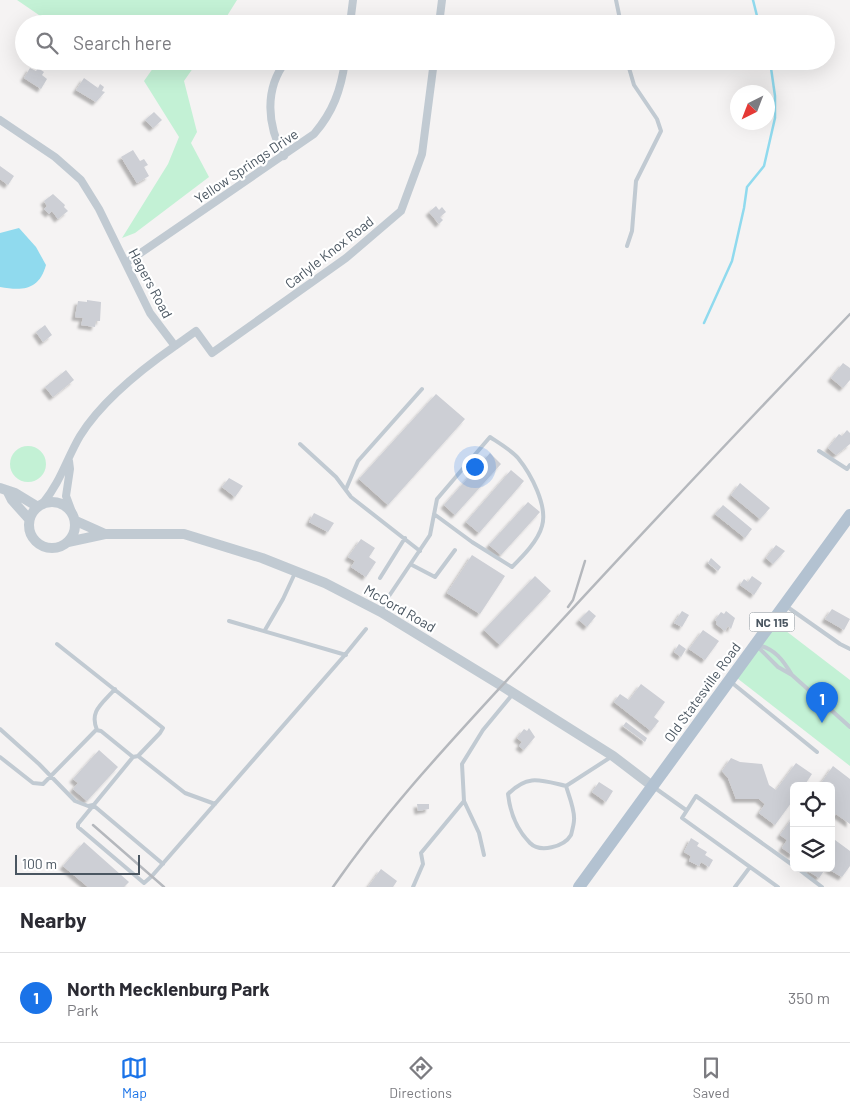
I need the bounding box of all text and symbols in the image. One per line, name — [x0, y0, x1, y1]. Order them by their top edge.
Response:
search box — [15, 15, 835, 70]
icon: search — [33, 29, 61, 57]
text: Search here — [73, 31, 172, 54]
north arrow — [730, 85, 775, 130]
street label: Yellow Springs Drive — [191, 125, 301, 207]
street label: Carlyle Knox Road — [281, 212, 377, 292]
street label: Hagers Road — [125, 245, 177, 321]
your location — [462, 454, 488, 480]
street label: McCord Road — [361, 581, 439, 635]
road number: NC 115 — [750, 612, 794, 632]
street label: Old Statesville Road — [660, 639, 744, 745]
pin: 1 — [806, 682, 838, 723]
map controls — [790, 782, 835, 872]
button: locate — [790, 782, 835, 827]
button: layers — [790, 827, 835, 872]
scale bar — [15, 852, 140, 875]
text: 100 m — [22, 855, 57, 872]
text: Nearby — [20, 907, 86, 932]
text: North Mecklenburg Park — [67, 977, 270, 1000]
text: 1 — [33, 988, 39, 1007]
text: 350 m — [788, 988, 830, 1007]
text: Park — [67, 1000, 98, 1019]
tab: Map — [120, 1054, 148, 1101]
tab: Directions — [389, 1054, 452, 1101]
tab: Saved — [693, 1054, 730, 1101]

